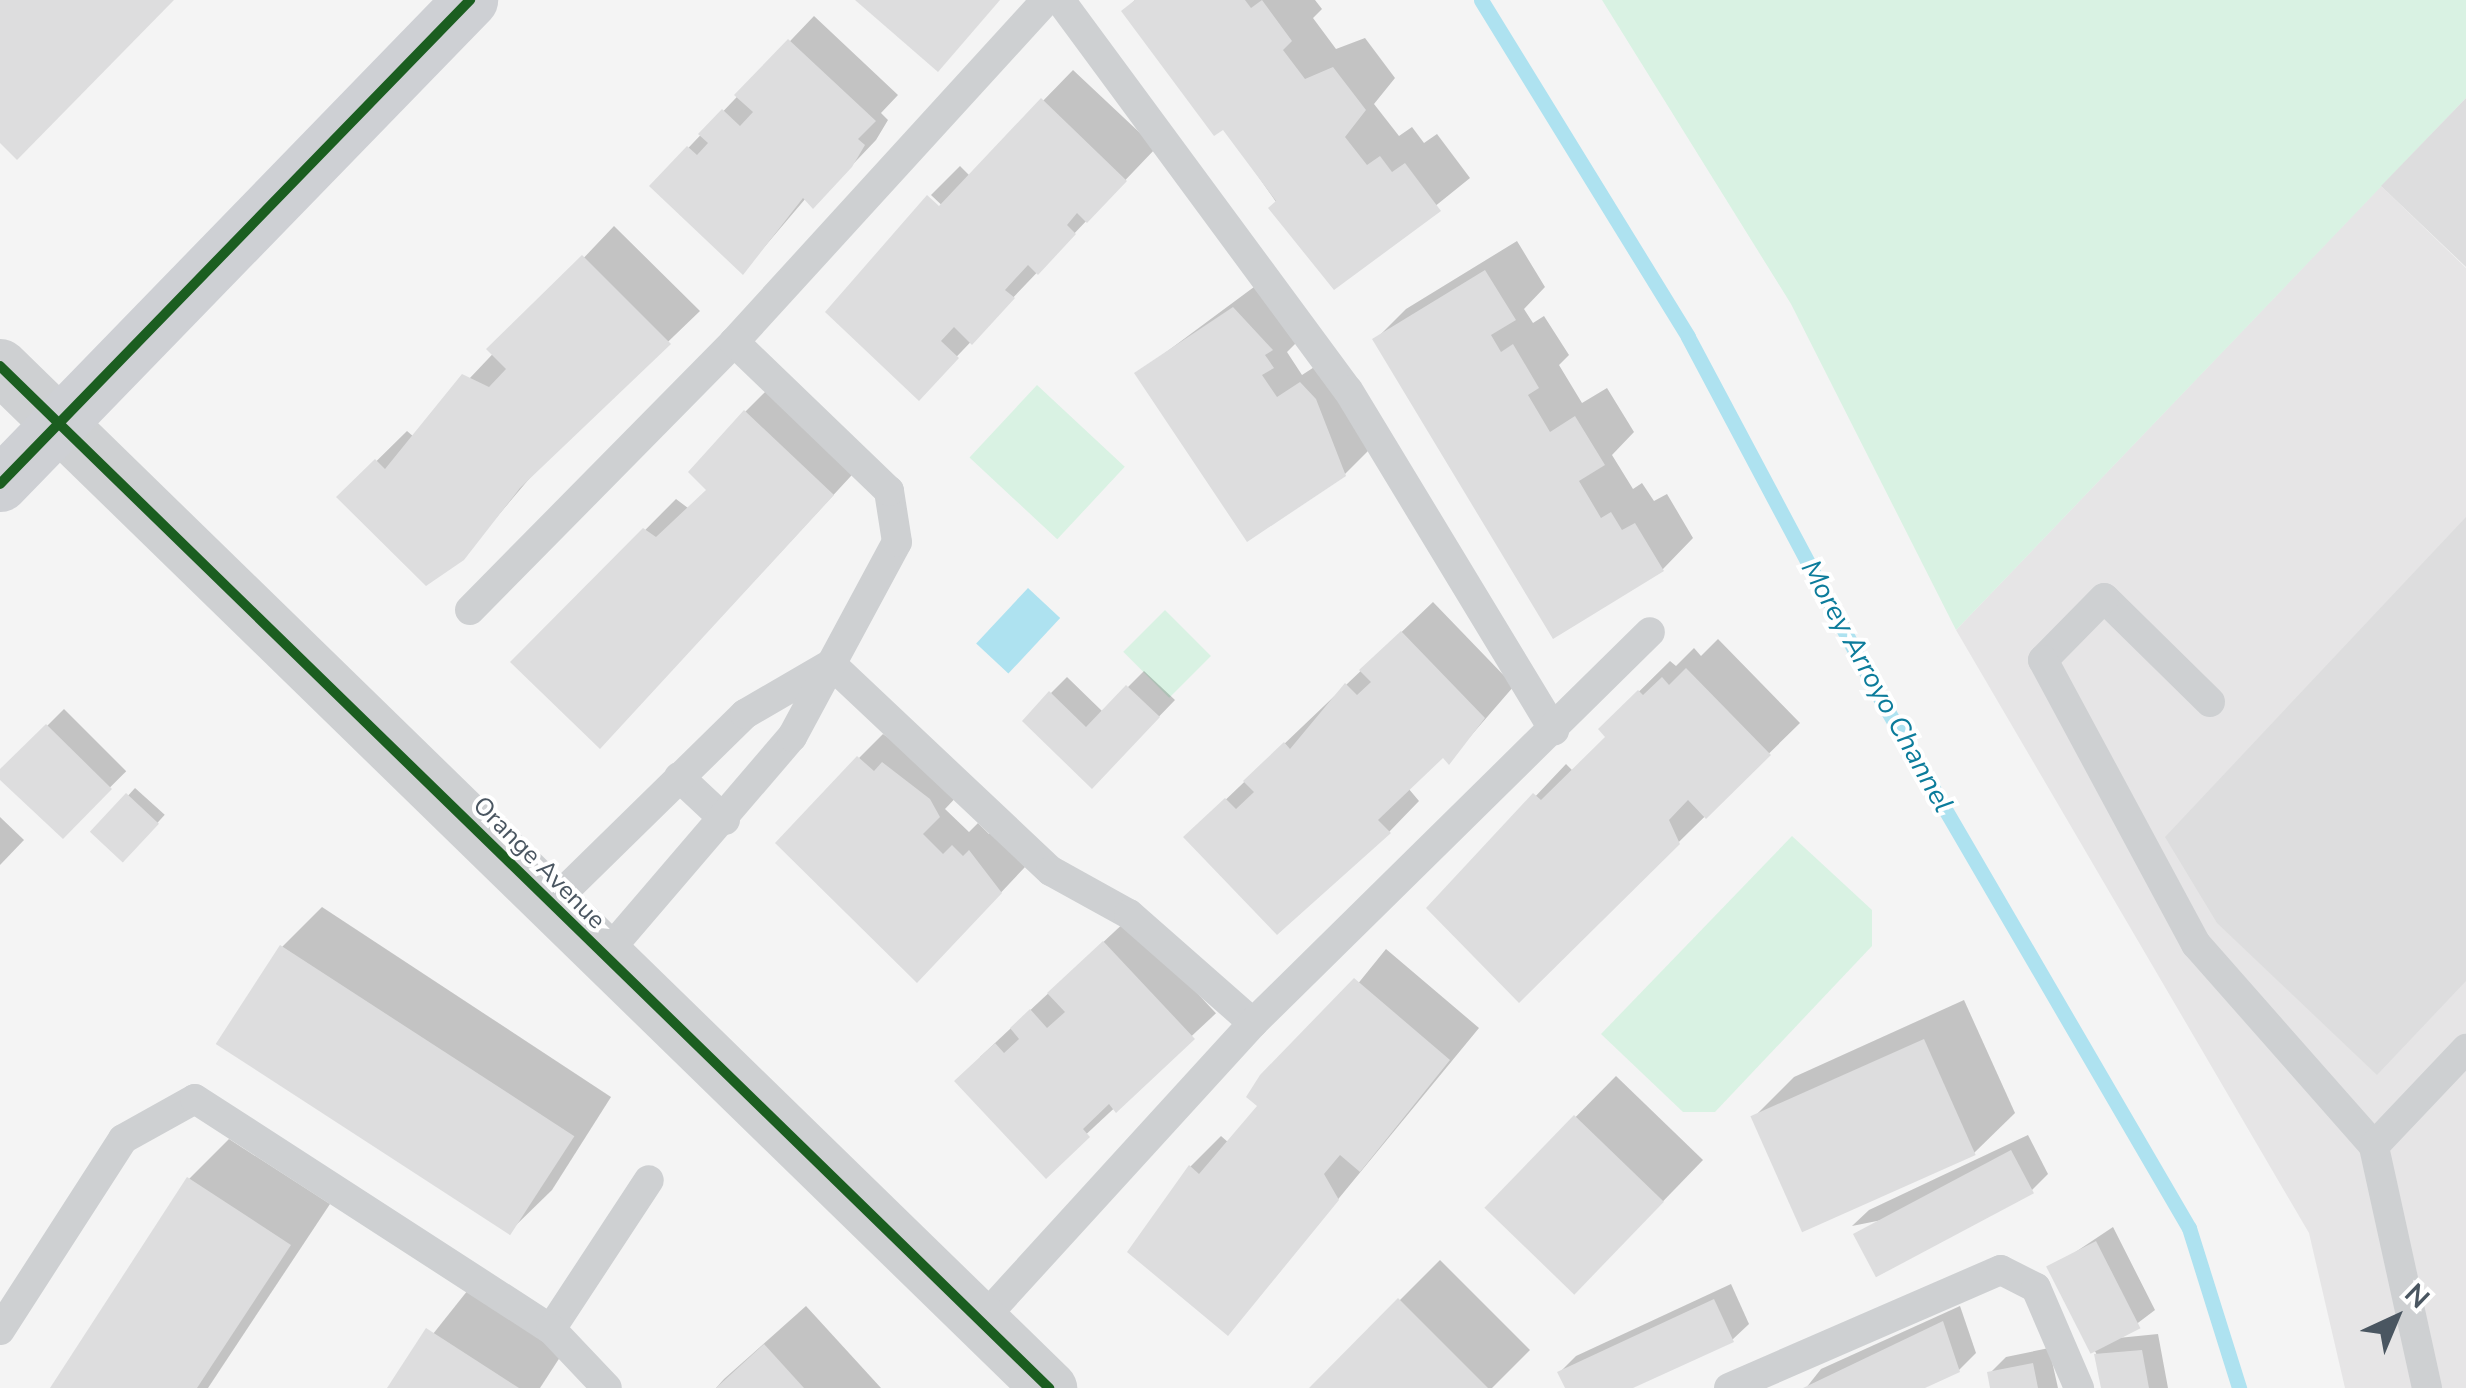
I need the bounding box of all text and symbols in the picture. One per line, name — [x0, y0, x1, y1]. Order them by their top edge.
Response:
water label: Morey Arroyo Channel — [1794, 554, 1960, 818]
street label: Orange Avenue — [467, 791, 611, 935]
north arrow — [2346, 1268, 2446, 1368]
text: N — [2396, 1275, 2438, 1317]

